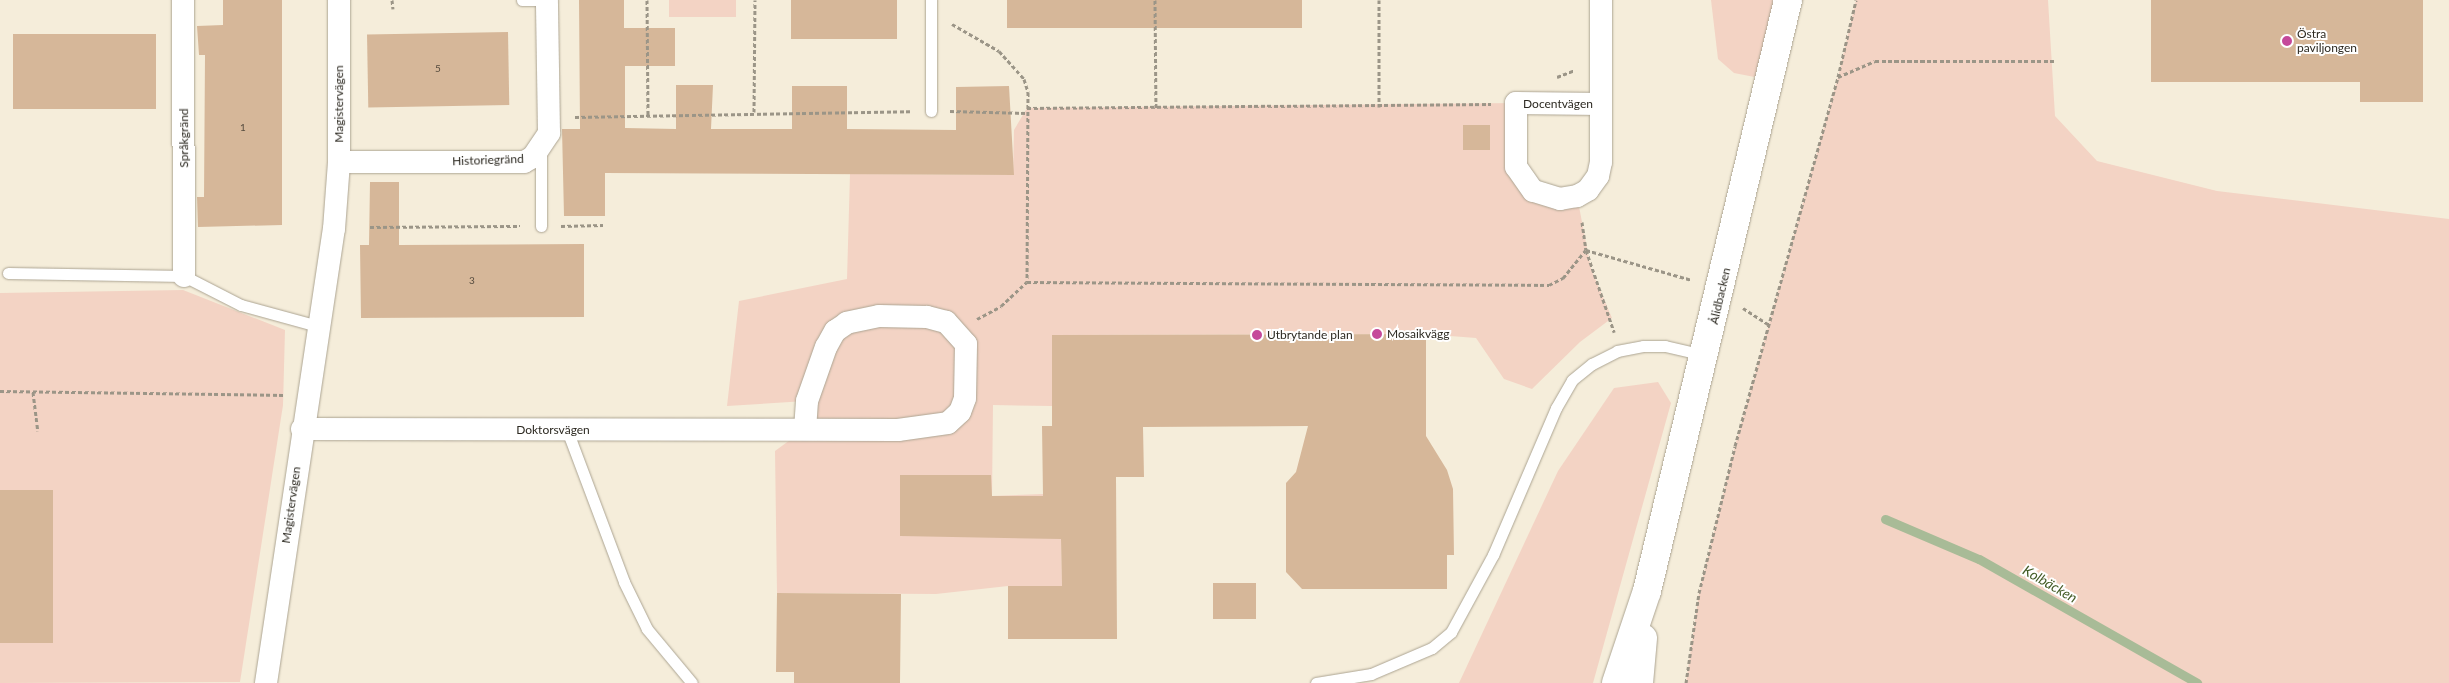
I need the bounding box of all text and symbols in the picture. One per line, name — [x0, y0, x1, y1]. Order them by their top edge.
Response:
place label: Östra paviljongen — [2297, 27, 2357, 55]
marker: Östra paviljongen — [2281, 35, 2293, 47]
house number: 5 — [435, 63, 441, 75]
street label: Magistervägen — [332, 65, 346, 143]
street label: Docentvägen — [1523, 97, 1593, 111]
street label: Språkgränd — [177, 108, 191, 168]
house number: 1 — [240, 122, 246, 134]
street label: Historiegränd — [452, 152, 524, 168]
street label: Ålidbacken — [1706, 266, 1734, 326]
house number: 3 — [469, 275, 475, 287]
place label: Mosaikvägg — [1387, 327, 1449, 341]
place label: Utbrytande plan — [1267, 328, 1353, 342]
marker: Mosaikvägg — [1371, 328, 1383, 340]
marker: Utbrytande plan — [1251, 329, 1263, 341]
street label: Doktorsvägen — [516, 423, 590, 437]
street label: Magistervägen — [278, 466, 304, 544]
water label: Kolbäcken — [2020, 562, 2080, 606]

